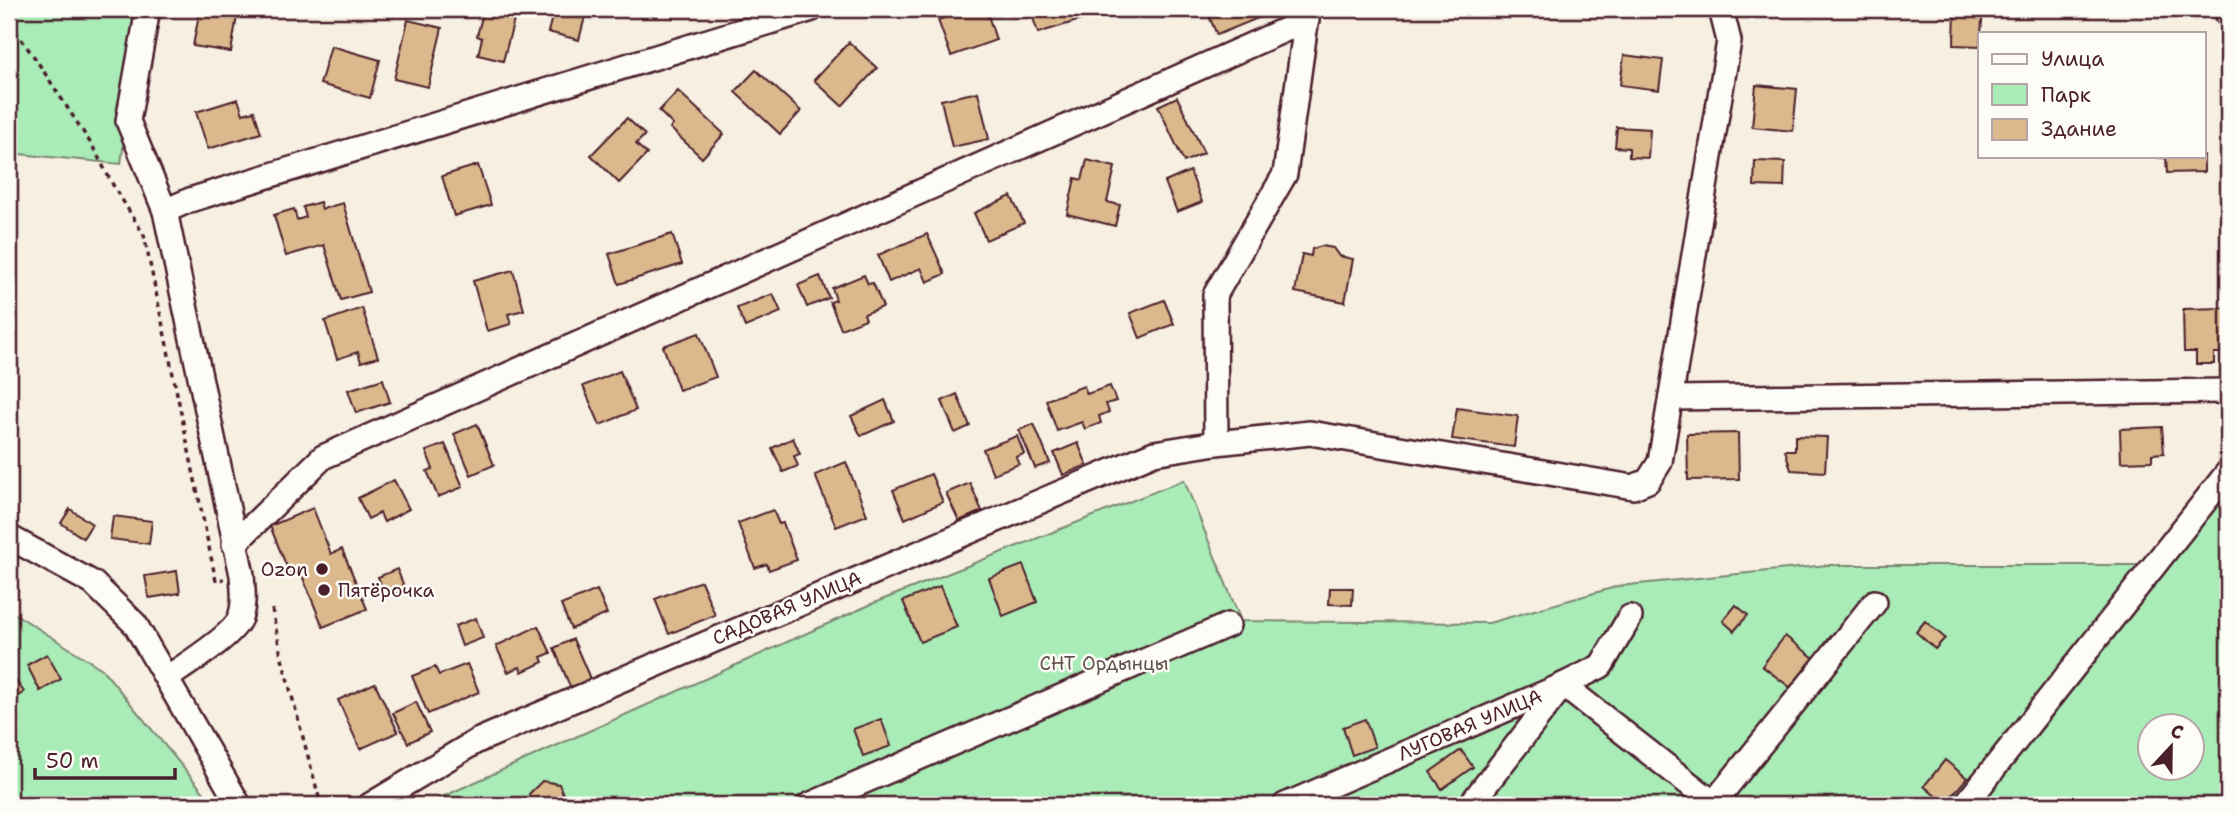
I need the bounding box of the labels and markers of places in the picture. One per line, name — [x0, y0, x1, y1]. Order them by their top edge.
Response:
place label: Ozon — [261, 557, 308, 582]
marker: Ozon — [314, 561, 330, 577]
place label: Пятёрочка — [338, 578, 434, 603]
marker: Пятёрочка — [316, 582, 332, 598]

